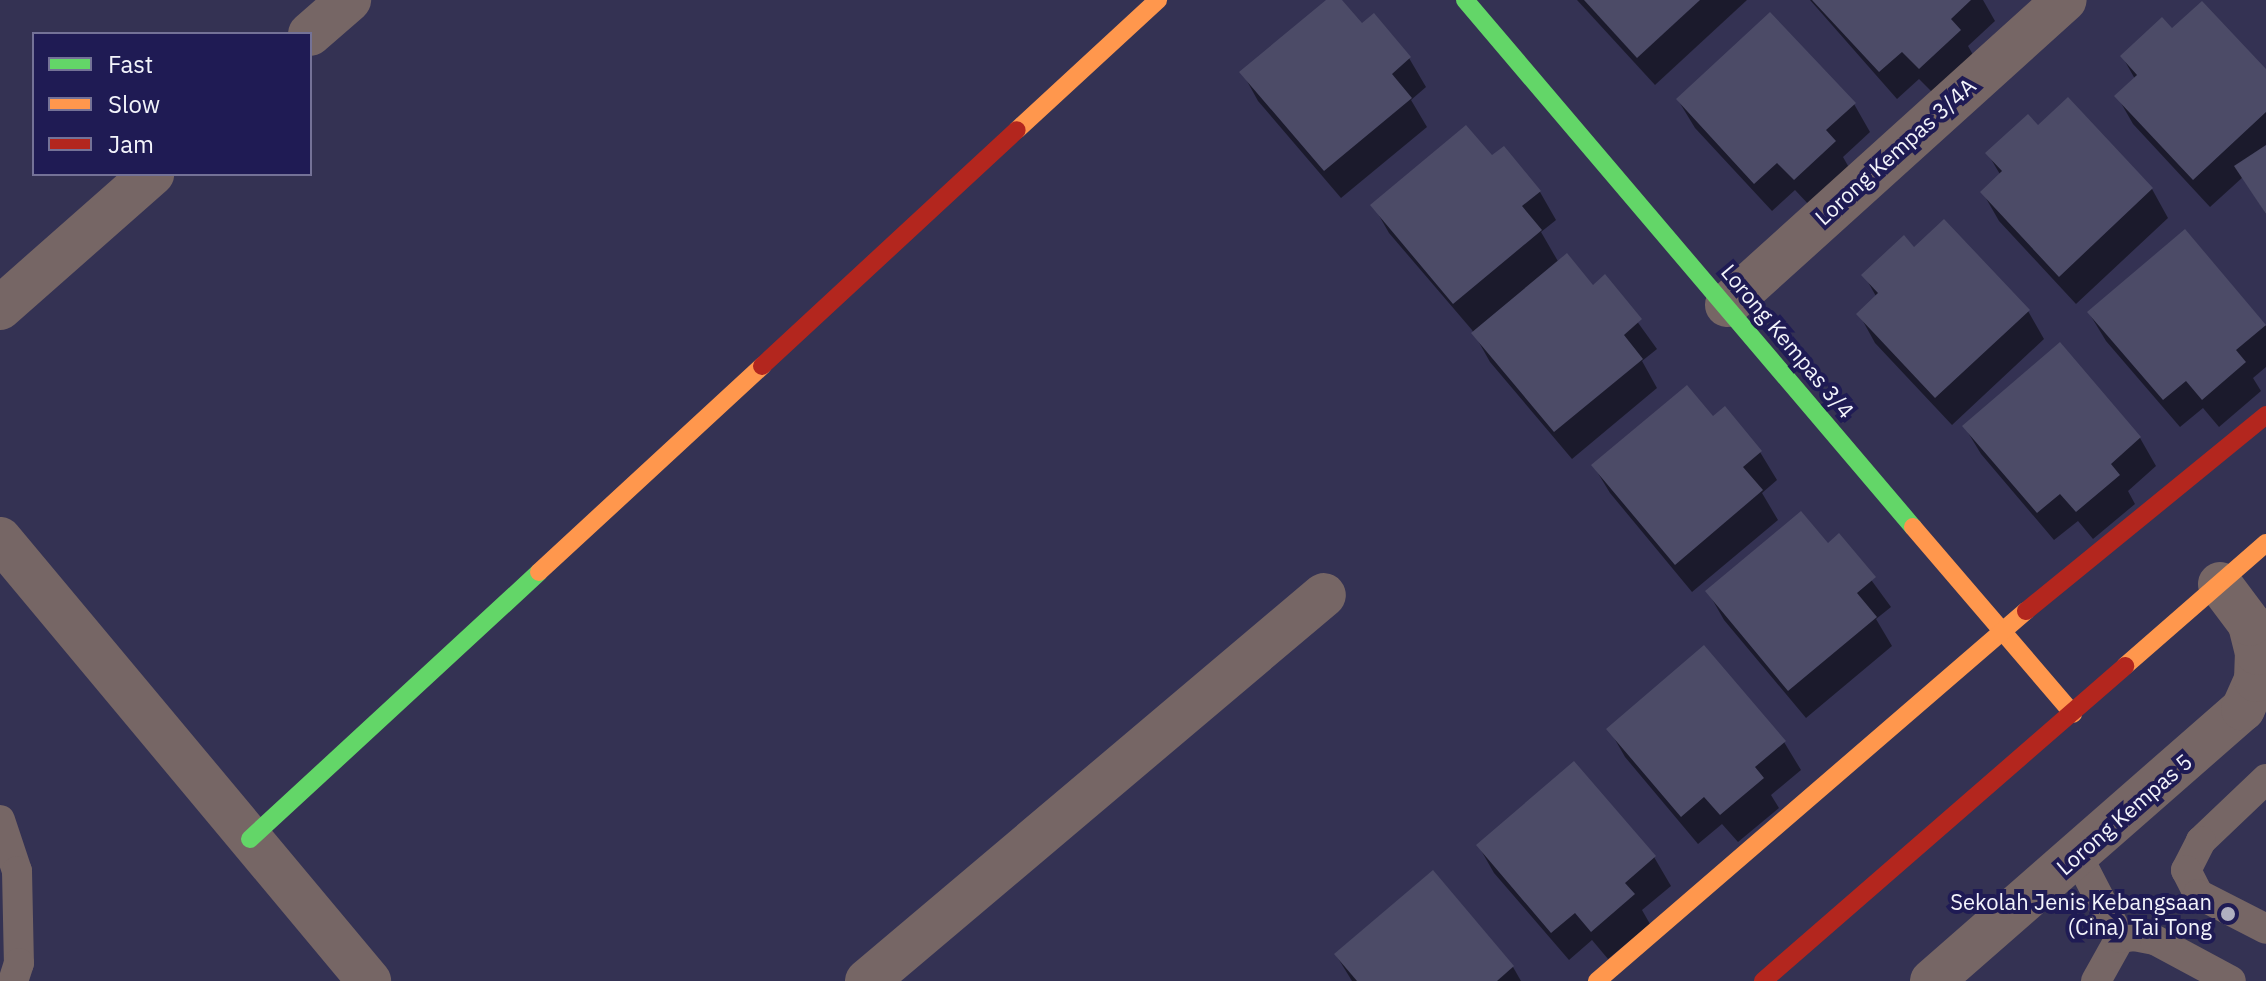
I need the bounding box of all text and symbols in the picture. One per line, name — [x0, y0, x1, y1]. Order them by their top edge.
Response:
legend — [32, 32, 312, 176]
text: Fast — [108, 48, 153, 80]
street label: Lorong Kempas 3/4A — [1809, 72, 1981, 230]
text: Slow — [108, 88, 160, 120]
text: Jam — [108, 128, 154, 160]
street label: Lorong Kempas 3/4 — [1716, 259, 1860, 423]
street label: Lorong Kempas 5 — [2051, 748, 2197, 880]
place label: Sekolah Jenis Kebangsaan (Cina) Tai Tong — [1950, 888, 2212, 940]
marker: Sekolah Jenis Kebangsaan (Cina) Tai Tong — [2219, 905, 2237, 923]

